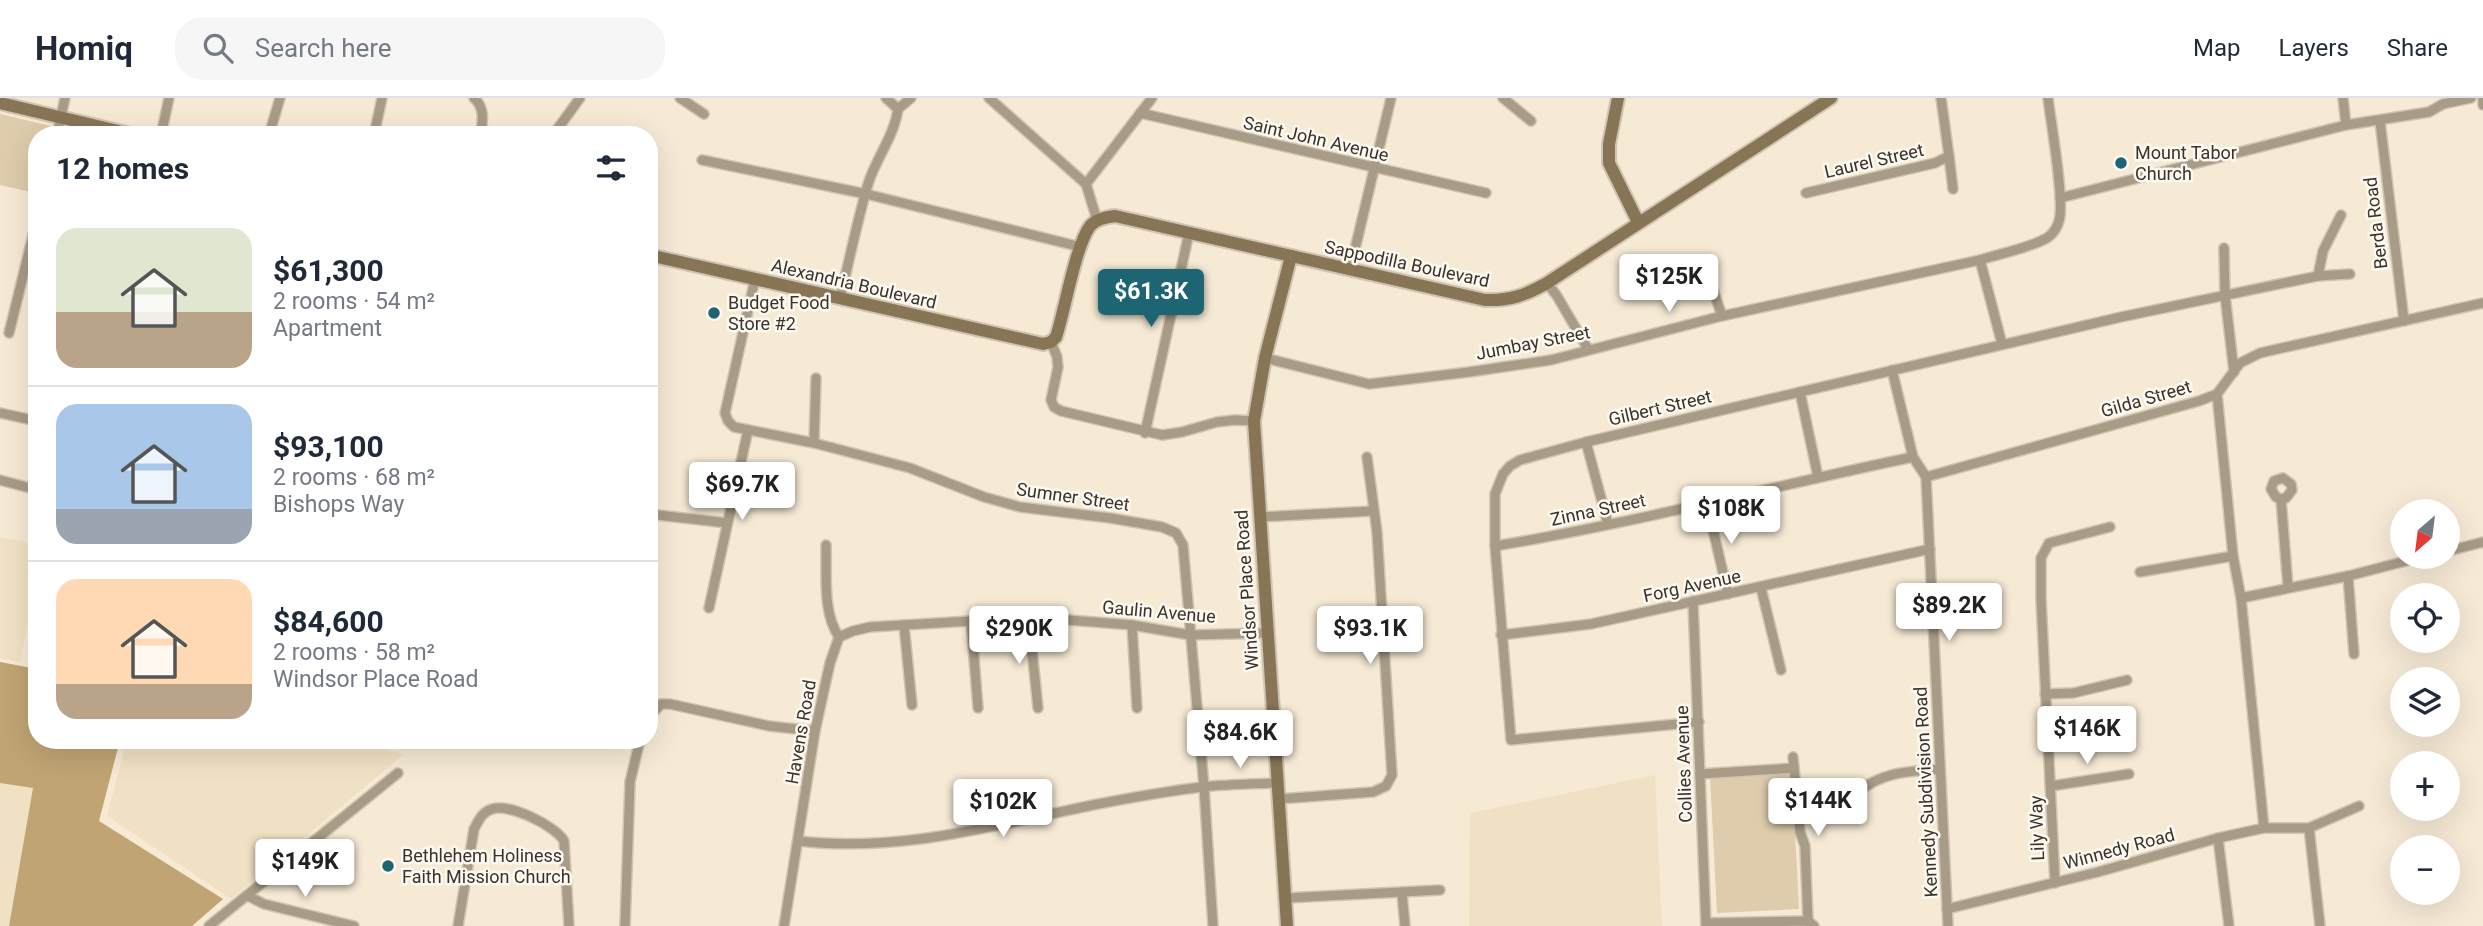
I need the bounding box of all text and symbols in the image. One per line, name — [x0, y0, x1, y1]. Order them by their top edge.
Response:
search box — [175, 17, 665, 80]
text: Homiq — [35, 29, 133, 68]
icon: search — [199, 29, 237, 67]
text: Search here — [255, 33, 392, 63]
text: Map — [2193, 34, 2241, 62]
text: Layers — [2279, 34, 2349, 62]
text: Share — [2387, 34, 2448, 62]
street label: Saint John Avenue — [1241, 112, 1391, 165]
street label: Laurel Street — [1822, 139, 1926, 182]
place label: Mount Tabor Church — [2135, 142, 2237, 184]
icon: filters — [592, 149, 630, 187]
text: 12 homes — [56, 151, 189, 186]
marker: Mount Tabor Church — [2113, 155, 2129, 171]
street label: Berda Road — [2359, 176, 2392, 270]
street label: Sappodilla Boulevard — [1323, 236, 1492, 291]
text: $61,300 — [273, 253, 384, 288]
street label: Alexandria Boulevard — [769, 254, 939, 313]
pin: $125K — [1620, 254, 1718, 314]
icon: home — [112, 256, 196, 340]
text: $125K — [1635, 263, 1703, 290]
pin: $61.3K — [1094, 270, 1208, 329]
text: $61.3K — [1114, 278, 1188, 305]
text: 2 rooms · 54 m² — [273, 288, 435, 315]
place label: Budget Food Store #2 — [728, 292, 830, 334]
marker: Budget Food Store #2 — [706, 305, 722, 321]
text: Apartment — [273, 315, 382, 342]
street label: Jumbay Street — [1474, 321, 1592, 364]
street label: Gilda Street — [2098, 376, 2194, 421]
street label: Gilbert Street — [1606, 385, 1714, 430]
text: $93,100 — [273, 429, 384, 464]
icon: home — [112, 432, 196, 516]
pin: $69.7K — [685, 462, 799, 522]
text: 2 rooms · 68 m² — [273, 464, 435, 491]
text: $69.7K — [705, 471, 779, 498]
street label: Sumner Street — [1015, 478, 1131, 515]
pin: $108K — [1682, 486, 1780, 546]
street label: Zinna Street — [1548, 489, 1648, 530]
text: Bishops Way — [273, 491, 404, 518]
text: $108K — [1697, 495, 1765, 522]
north arrow — [2390, 499, 2460, 569]
map controls — [2390, 499, 2460, 905]
street label: Windsor Place Road — [1230, 509, 1263, 671]
street label: Forg Avenue — [1641, 565, 1743, 606]
button: locate — [2390, 583, 2460, 653]
pin: $89.2K — [1892, 584, 2006, 643]
text: $89.2K — [1912, 592, 1986, 619]
street label: Gaulin Avenue — [1101, 596, 1217, 627]
text: $84,600 — [273, 604, 384, 639]
pin: $290K — [970, 606, 1068, 666]
pin: $93.1K — [1313, 606, 1427, 666]
icon: home — [112, 607, 196, 691]
text: $290K — [985, 615, 1053, 642]
text: $93.1K — [1333, 615, 1407, 642]
text: 2 rooms · 58 m² — [273, 639, 435, 666]
text: Windsor Place Road — [273, 666, 478, 693]
button: layers — [2390, 667, 2460, 737]
street label: Havens Road — [781, 678, 820, 786]
street label: Kennedy Subdivision Road — [1909, 686, 1942, 898]
street label: Collies Avenue — [1671, 705, 1696, 823]
pin: $146K — [2038, 706, 2136, 766]
pin: $84.6K — [1183, 710, 1297, 770]
text: $146K — [2053, 715, 2121, 742]
text: $84.6K — [1203, 719, 1277, 746]
button: + — [2390, 751, 2460, 821]
pin: $144K — [1769, 778, 1867, 838]
pin: $102K — [954, 780, 1052, 839]
text: $144K — [1784, 787, 1852, 814]
text: $102K — [969, 788, 1037, 815]
street label: Lily Way — [2025, 795, 2048, 861]
street label: Winnedy Road — [2061, 824, 2177, 873]
button: − — [2390, 835, 2460, 905]
pin: $149K — [256, 840, 354, 899]
place label: Bethlehem Holiness Faith Mission Church — [402, 845, 571, 887]
text: $149K — [271, 848, 339, 875]
marker: Bethlehem Holiness Faith Mission Church — [380, 858, 396, 874]

